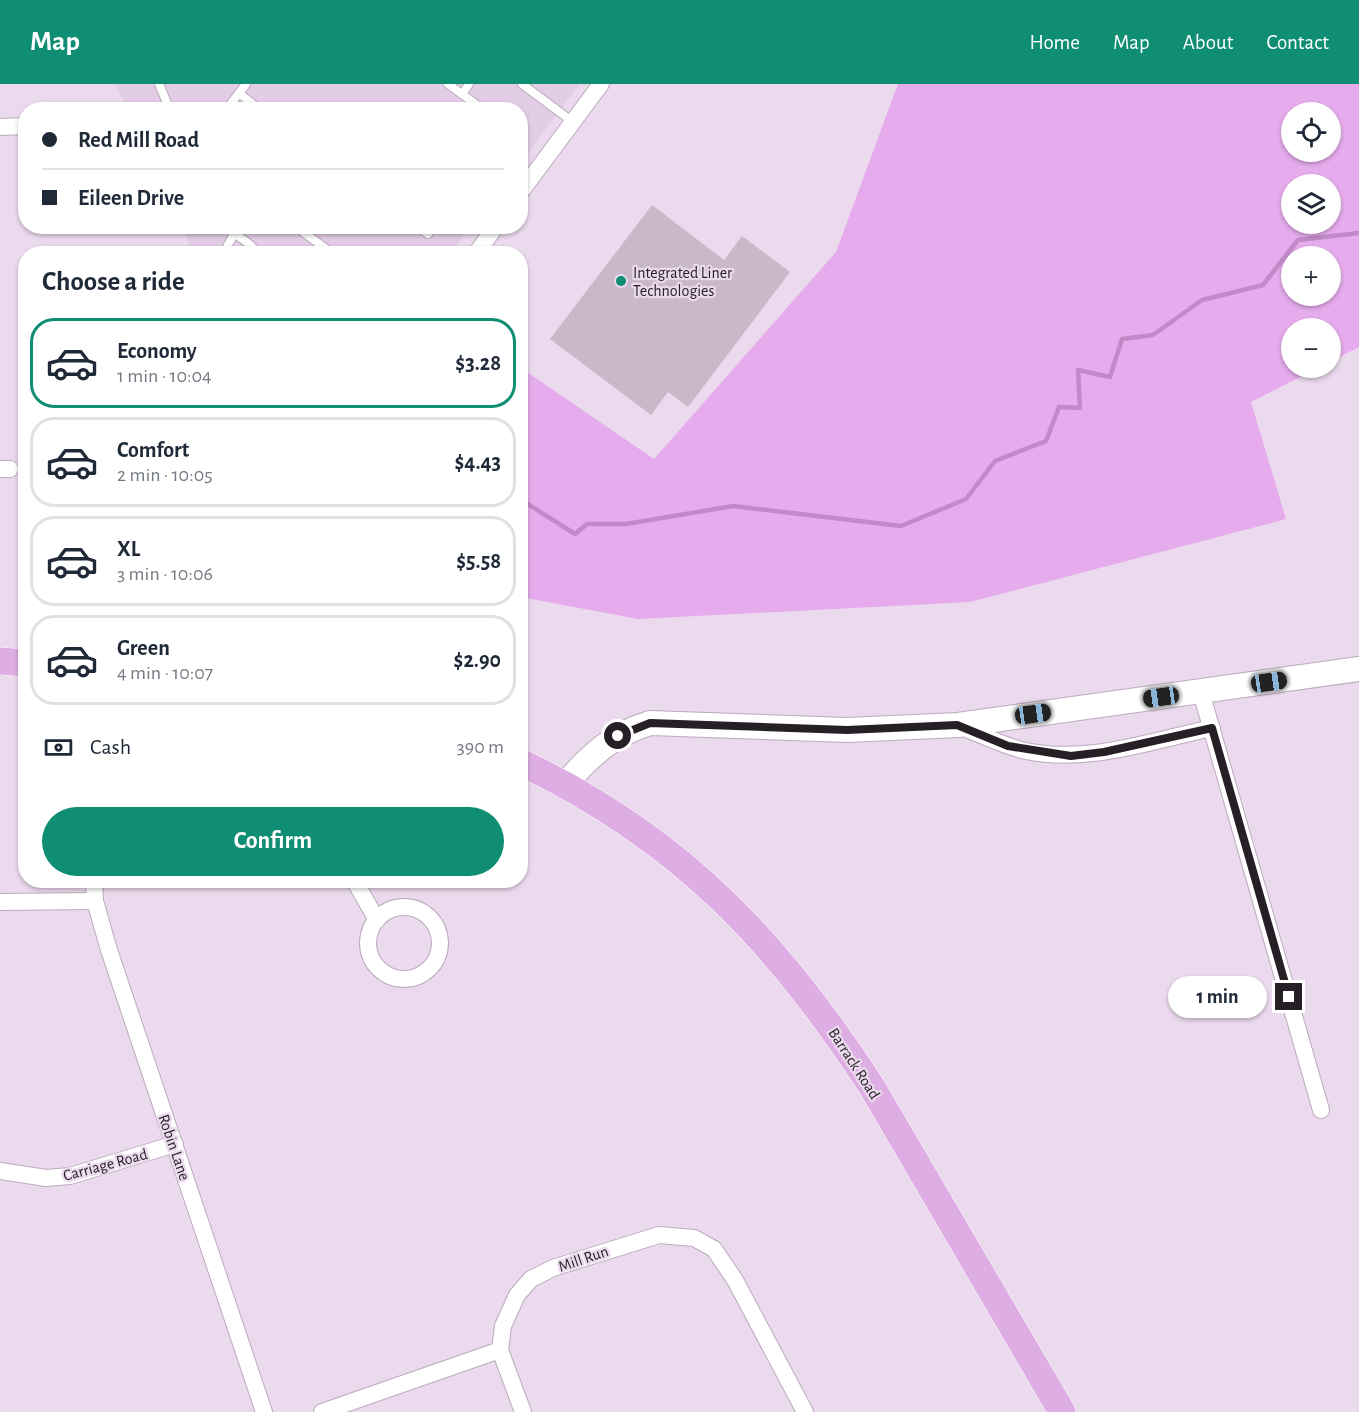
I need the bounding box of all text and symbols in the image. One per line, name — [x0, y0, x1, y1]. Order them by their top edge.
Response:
text: Map — [30, 28, 80, 56]
text: Home — [1029, 32, 1080, 53]
text: Map — [1113, 32, 1150, 53]
text: About — [1183, 32, 1233, 53]
text: Contact — [1266, 32, 1329, 53]
map controls — [1281, 102, 1341, 378]
button: locate — [1281, 102, 1341, 162]
text: Red Mill Road — [78, 129, 199, 151]
button: layers — [1281, 174, 1341, 234]
text: Eileen Drive — [78, 187, 184, 209]
button: + — [1281, 246, 1341, 306]
place label: Integrated Liner Technologies — [633, 265, 733, 299]
text: Choose a ride — [42, 268, 185, 295]
marker: Integrated Liner Technologies — [614, 274, 628, 288]
button: − — [1281, 318, 1341, 378]
icon: car — [45, 336, 99, 390]
text: Economy — [117, 340, 197, 362]
text: $3.28 — [455, 352, 501, 374]
text: 1 min · 10:04 — [117, 366, 212, 386]
icon: car — [45, 435, 99, 489]
text: Comfort — [117, 439, 189, 461]
text: $4.43 — [454, 451, 501, 473]
text: 2 min · 10:05 — [117, 465, 213, 485]
icon: car — [45, 534, 99, 588]
text: XL — [117, 538, 140, 560]
text: $5.58 — [456, 550, 501, 572]
text: 3 min · 10:06 — [117, 564, 213, 584]
icon: car — [45, 633, 99, 687]
text: Green — [117, 637, 170, 659]
text: $2.90 — [454, 649, 501, 671]
text: 4 min · 10:07 — [117, 663, 213, 683]
car — [1250, 671, 1288, 693]
car — [1142, 686, 1180, 708]
car — [1014, 703, 1052, 725]
route start — [604, 722, 631, 749]
icon: cash — [42, 731, 75, 764]
text: Cash — [90, 736, 131, 758]
text: 390 m — [457, 737, 504, 757]
button: Confirm — [42, 807, 504, 876]
callout: 1 min — [1169, 976, 1268, 1018]
route end — [1275, 983, 1302, 1010]
text: 1 min — [1196, 987, 1239, 1007]
street label: Barrack Road — [825, 1025, 883, 1102]
street label: Robin Lane — [155, 1112, 193, 1182]
street label: Carriage Road — [61, 1146, 149, 1184]
street label: Mill Run — [556, 1243, 610, 1275]

